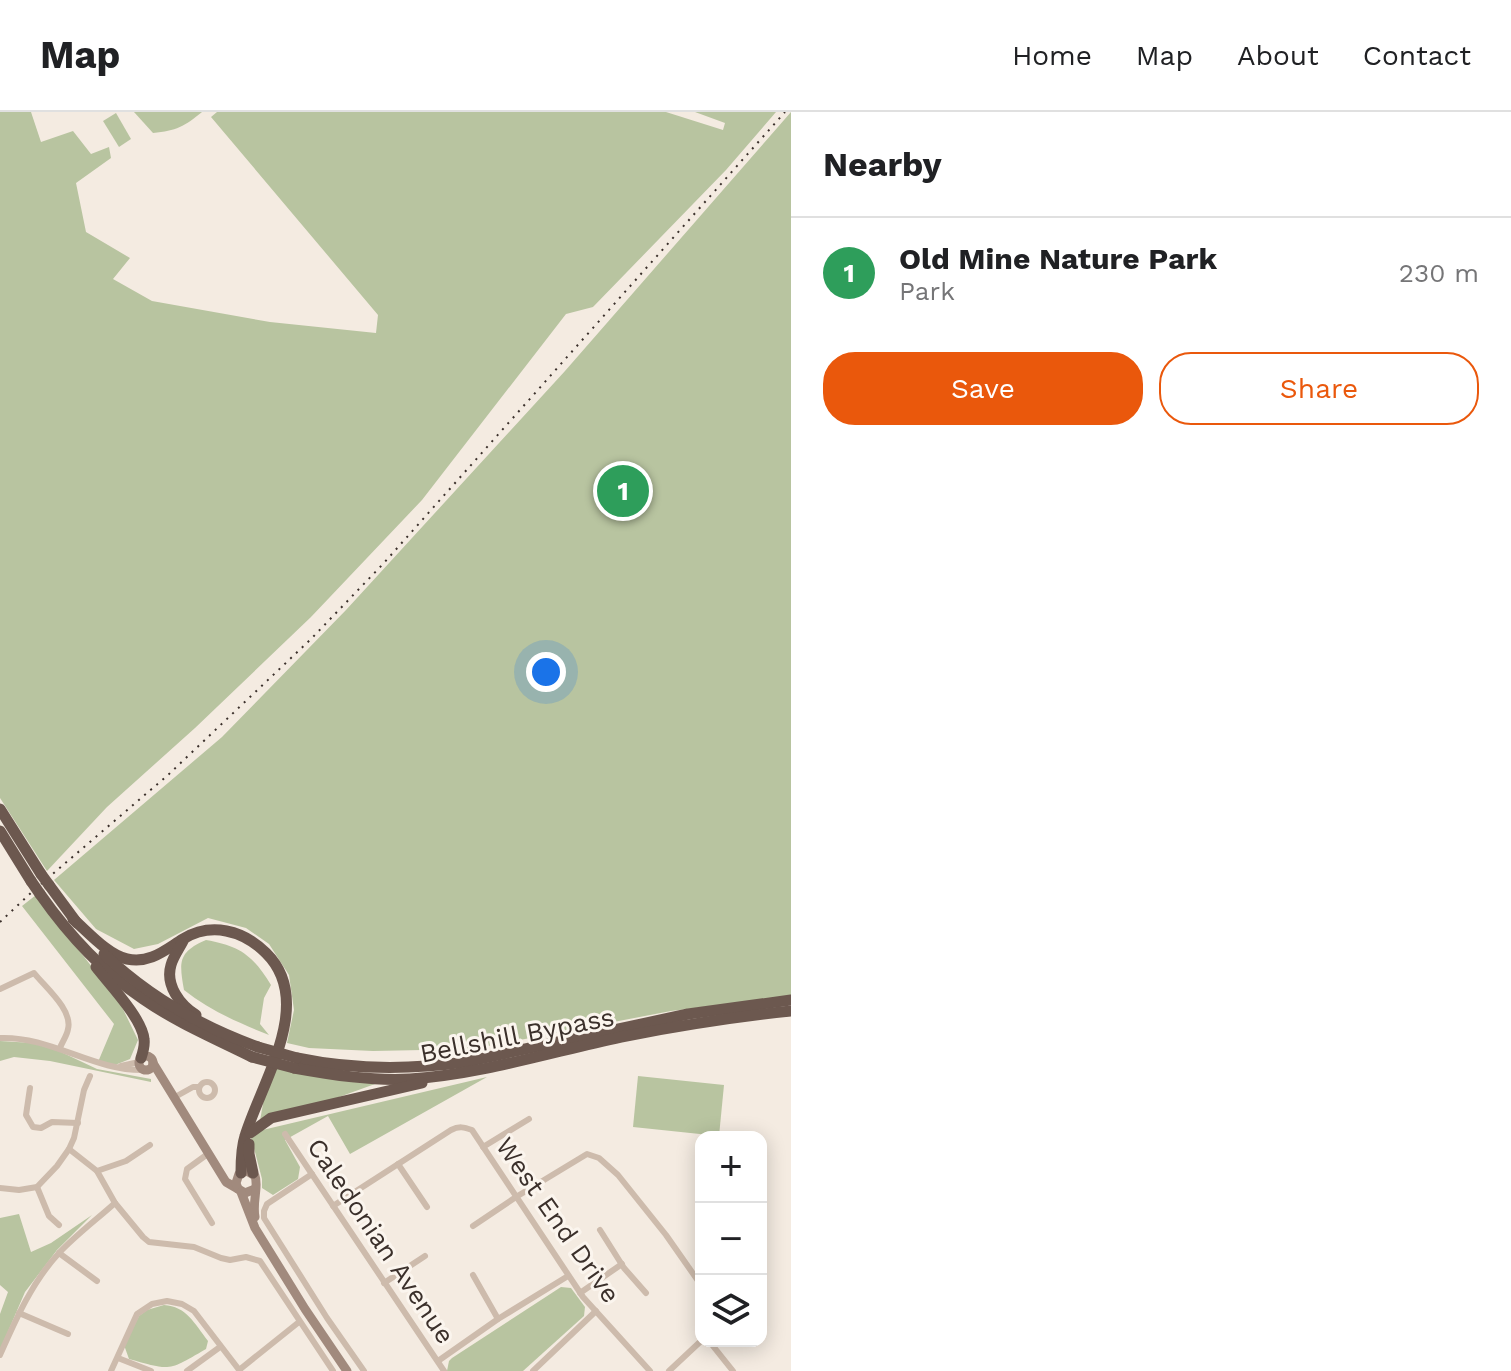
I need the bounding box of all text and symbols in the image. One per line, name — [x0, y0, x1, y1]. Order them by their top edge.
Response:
text: Map — [40, 33, 120, 77]
text: Home — [1012, 39, 1092, 72]
text: Map — [1136, 39, 1193, 72]
text: About — [1237, 39, 1319, 72]
text: Contact — [1363, 39, 1471, 72]
text: Nearby — [823, 144, 942, 184]
text: Old Mine Nature Park — [899, 241, 1217, 276]
text: 1 — [843, 258, 855, 288]
text: 230 m — [1399, 258, 1479, 288]
text: Park — [899, 276, 955, 306]
button: Save — [823, 352, 1143, 425]
button: Share — [1159, 352, 1479, 425]
pin: 1 — [597, 461, 649, 521]
your location — [526, 652, 566, 692]
street label: Bellshill Bypass — [417, 1001, 617, 1069]
street label: West End Drive — [490, 1131, 626, 1309]
map controls — [695, 1131, 767, 1347]
button: + — [695, 1131, 767, 1203]
street label: Caledonian Avenue — [301, 1133, 461, 1349]
button: − — [695, 1203, 767, 1275]
button: layers — [695, 1275, 767, 1347]

